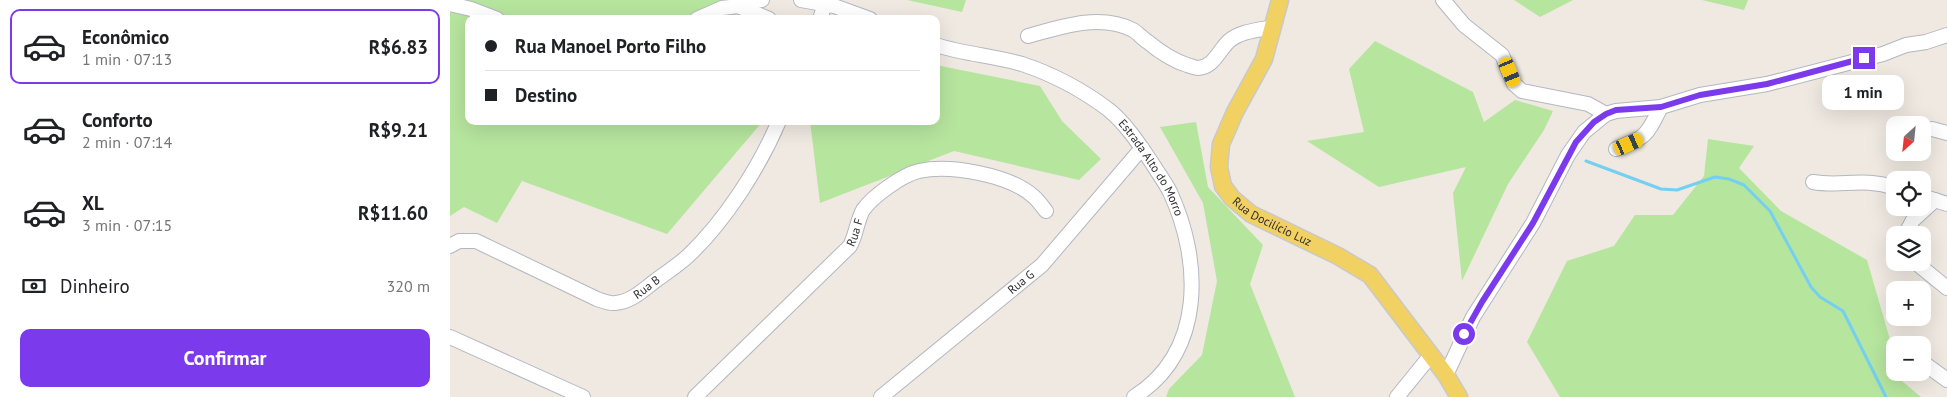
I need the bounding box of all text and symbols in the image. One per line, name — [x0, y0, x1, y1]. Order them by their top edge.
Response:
icon: car — [22, 24, 67, 69]
text: Econômico — [82, 25, 169, 49]
text: Rua Manoel Porto Filho — [515, 34, 706, 58]
text: R$6.83 — [369, 35, 428, 59]
route end — [1853, 47, 1875, 69]
text: 1 min · 07:13 — [82, 49, 172, 69]
car — [1497, 55, 1522, 89]
callout: 1 min — [1823, 76, 1905, 110]
text: 1 min — [1843, 82, 1883, 102]
text: Destino — [515, 83, 577, 107]
icon: car — [22, 107, 67, 152]
text: Conforto — [82, 108, 153, 132]
street label: Estrada Alto do Morro — [1116, 116, 1187, 218]
north arrow — [1886, 116, 1931, 161]
map controls — [1886, 116, 1931, 381]
text: R$9.21 — [369, 118, 428, 142]
car — [1612, 131, 1645, 157]
text: 2 min · 07:14 — [82, 132, 172, 152]
button: locate — [1886, 171, 1931, 216]
icon: car — [22, 190, 67, 235]
text: XL — [82, 191, 104, 215]
street label: Rua Docilício Luz — [1230, 194, 1314, 249]
text: R$11.60 — [358, 201, 428, 225]
text: 3 min · 07:15 — [82, 215, 172, 235]
street label: Rua F — [843, 216, 866, 249]
button: layers — [1886, 226, 1931, 271]
street label: Rua G — [1004, 267, 1037, 297]
icon: cash — [20, 272, 48, 300]
street label: Rua B — [630, 272, 663, 302]
text: Dinheiro — [60, 274, 130, 298]
text: 320 m — [387, 276, 430, 296]
button: + — [1886, 281, 1931, 326]
route start — [1453, 323, 1475, 345]
button: Confirmar — [20, 329, 430, 387]
button: − — [1886, 336, 1931, 381]

